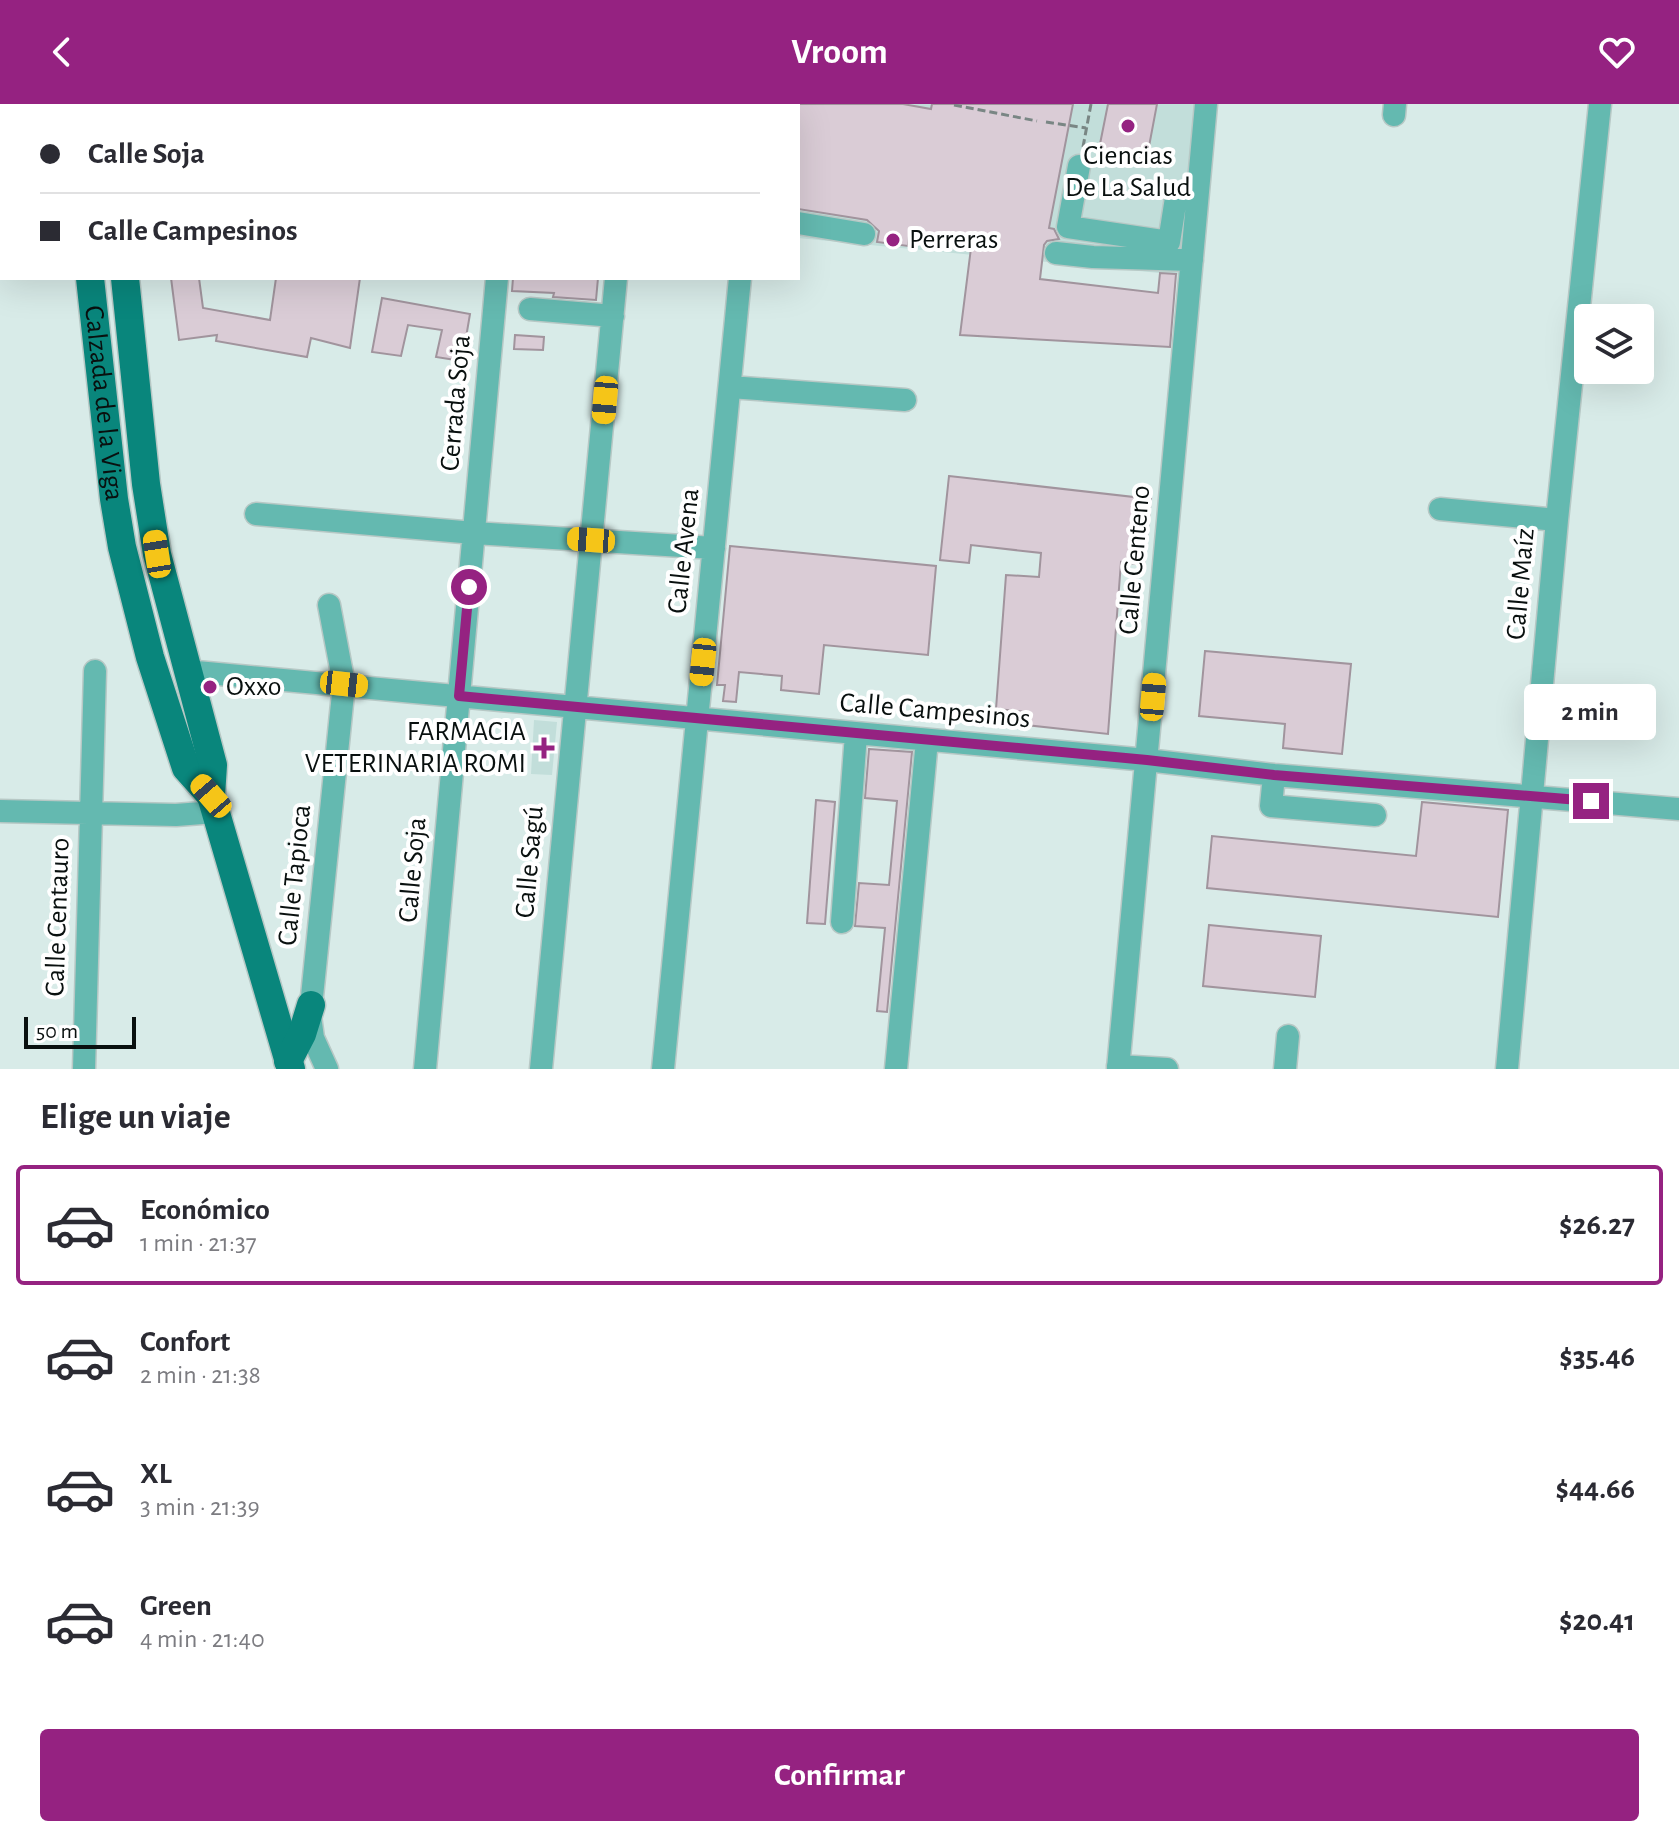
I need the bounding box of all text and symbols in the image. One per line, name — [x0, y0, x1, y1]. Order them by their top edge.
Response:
icon: back — [40, 30, 84, 74]
icon: heart — [1595, 30, 1639, 74]
text: Vroom — [791, 34, 888, 70]
marker: Ciencias De La Salud — [1119, 117, 1137, 135]
text: Calle Soja — [88, 139, 205, 169]
place label: Ciencias De La Salud — [1065, 142, 1191, 202]
text: Calle Campesinos — [88, 216, 298, 246]
place label: Perreras — [909, 226, 998, 254]
marker: Perreras — [884, 231, 902, 249]
street label: Calzada de la Viga — [79, 304, 128, 502]
map controls — [1574, 304, 1654, 384]
button: layers — [1574, 304, 1654, 384]
street label: Cerrada Soja — [436, 334, 476, 472]
car — [591, 375, 619, 425]
street label: Calle Centeno — [1115, 484, 1155, 636]
street label: Calle Avena — [663, 487, 705, 615]
car — [566, 526, 616, 554]
street label: Calle Maíz — [1502, 527, 1540, 641]
car — [141, 528, 173, 580]
route start — [451, 569, 487, 605]
car — [689, 637, 717, 687]
car — [319, 670, 369, 698]
car — [1139, 672, 1167, 722]
place label: Oxxo — [226, 673, 281, 701]
marker: Oxxo — [201, 678, 219, 696]
callout: 2 min — [1525, 685, 1657, 741]
street label: Calle Campesinos — [838, 689, 1032, 733]
text: 2 min — [1561, 699, 1619, 725]
place label: FARMACIA VETERINARIA ROMI — [305, 718, 526, 778]
marker: FARMACIA VETERINARIA ROMI — [533, 737, 555, 759]
car — [186, 770, 236, 822]
route end — [1573, 783, 1609, 819]
street label: Calle Tapioca — [274, 803, 316, 947]
street label: Calle Sagú — [511, 805, 549, 919]
street label: Calle Soja — [394, 816, 432, 924]
street label: Calle Centauro — [41, 837, 75, 997]
scale bar — [24, 1013, 136, 1049]
text: 50 m — [36, 1020, 78, 1042]
text: Elige un viaje — [40, 1099, 231, 1135]
icon: car — [44, 1189, 116, 1261]
text: Económico — [140, 1195, 270, 1225]
text: $26.27 — [1559, 1210, 1635, 1240]
text: 1 min · 21:37 — [140, 1230, 257, 1256]
icon: car — [44, 1321, 116, 1393]
text: Confort — [140, 1327, 230, 1357]
text: $35.46 — [1559, 1342, 1635, 1372]
text: 2 min · 21:38 — [140, 1362, 261, 1388]
icon: car — [44, 1453, 116, 1525]
text: XL — [140, 1459, 172, 1489]
text: $44.66 — [1555, 1474, 1635, 1504]
text: 3 min · 21:39 — [140, 1494, 260, 1520]
icon: car — [44, 1585, 116, 1657]
text: Green — [140, 1591, 212, 1621]
text: $20.41 — [1559, 1606, 1635, 1636]
text: 4 min · 21:40 — [140, 1626, 265, 1652]
button: Confirmar — [40, 1729, 1639, 1821]

